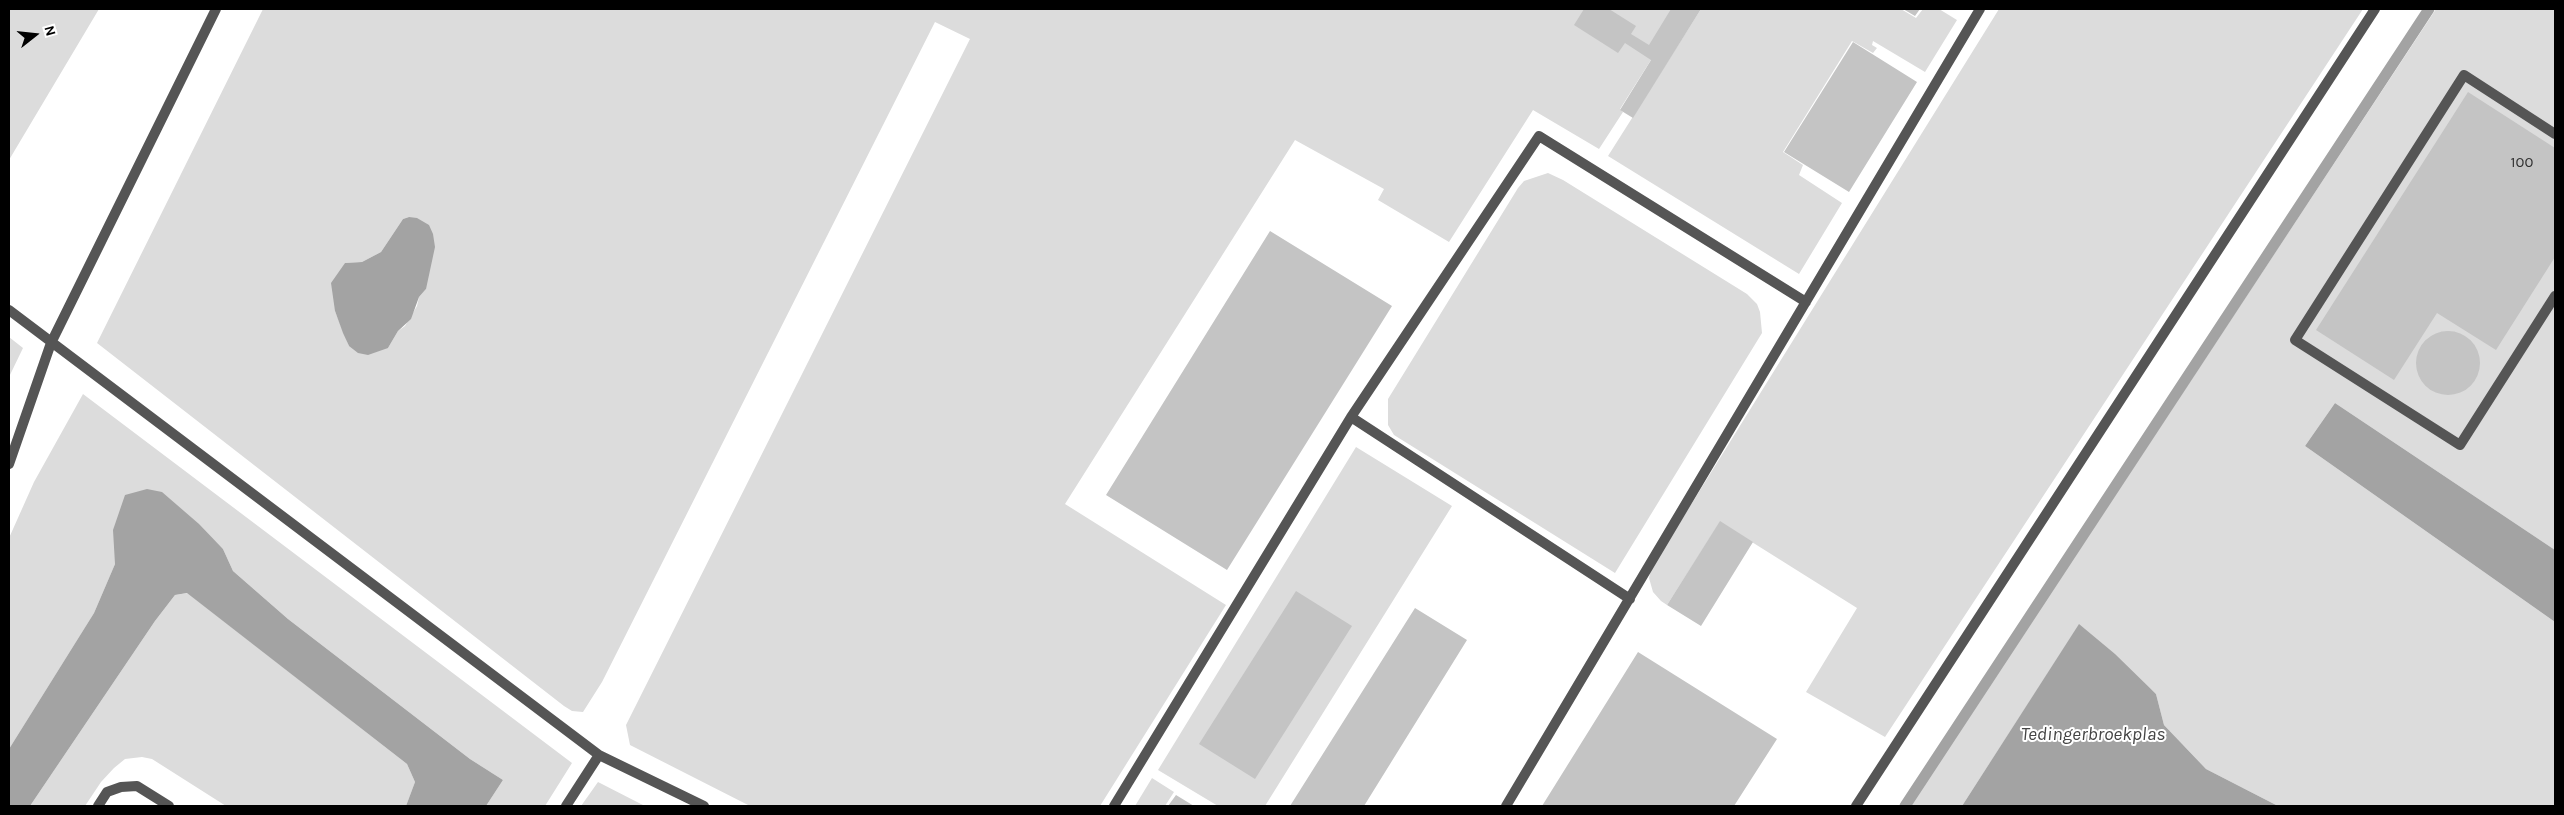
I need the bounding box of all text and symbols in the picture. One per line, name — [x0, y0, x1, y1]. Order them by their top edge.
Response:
north arrow — [10, 10, 60, 60]
text: N — [40, 24, 59, 38]
house number: 100 — [2511, 154, 2533, 172]
water label: Tedingerbroekplas — [2021, 724, 2165, 746]

